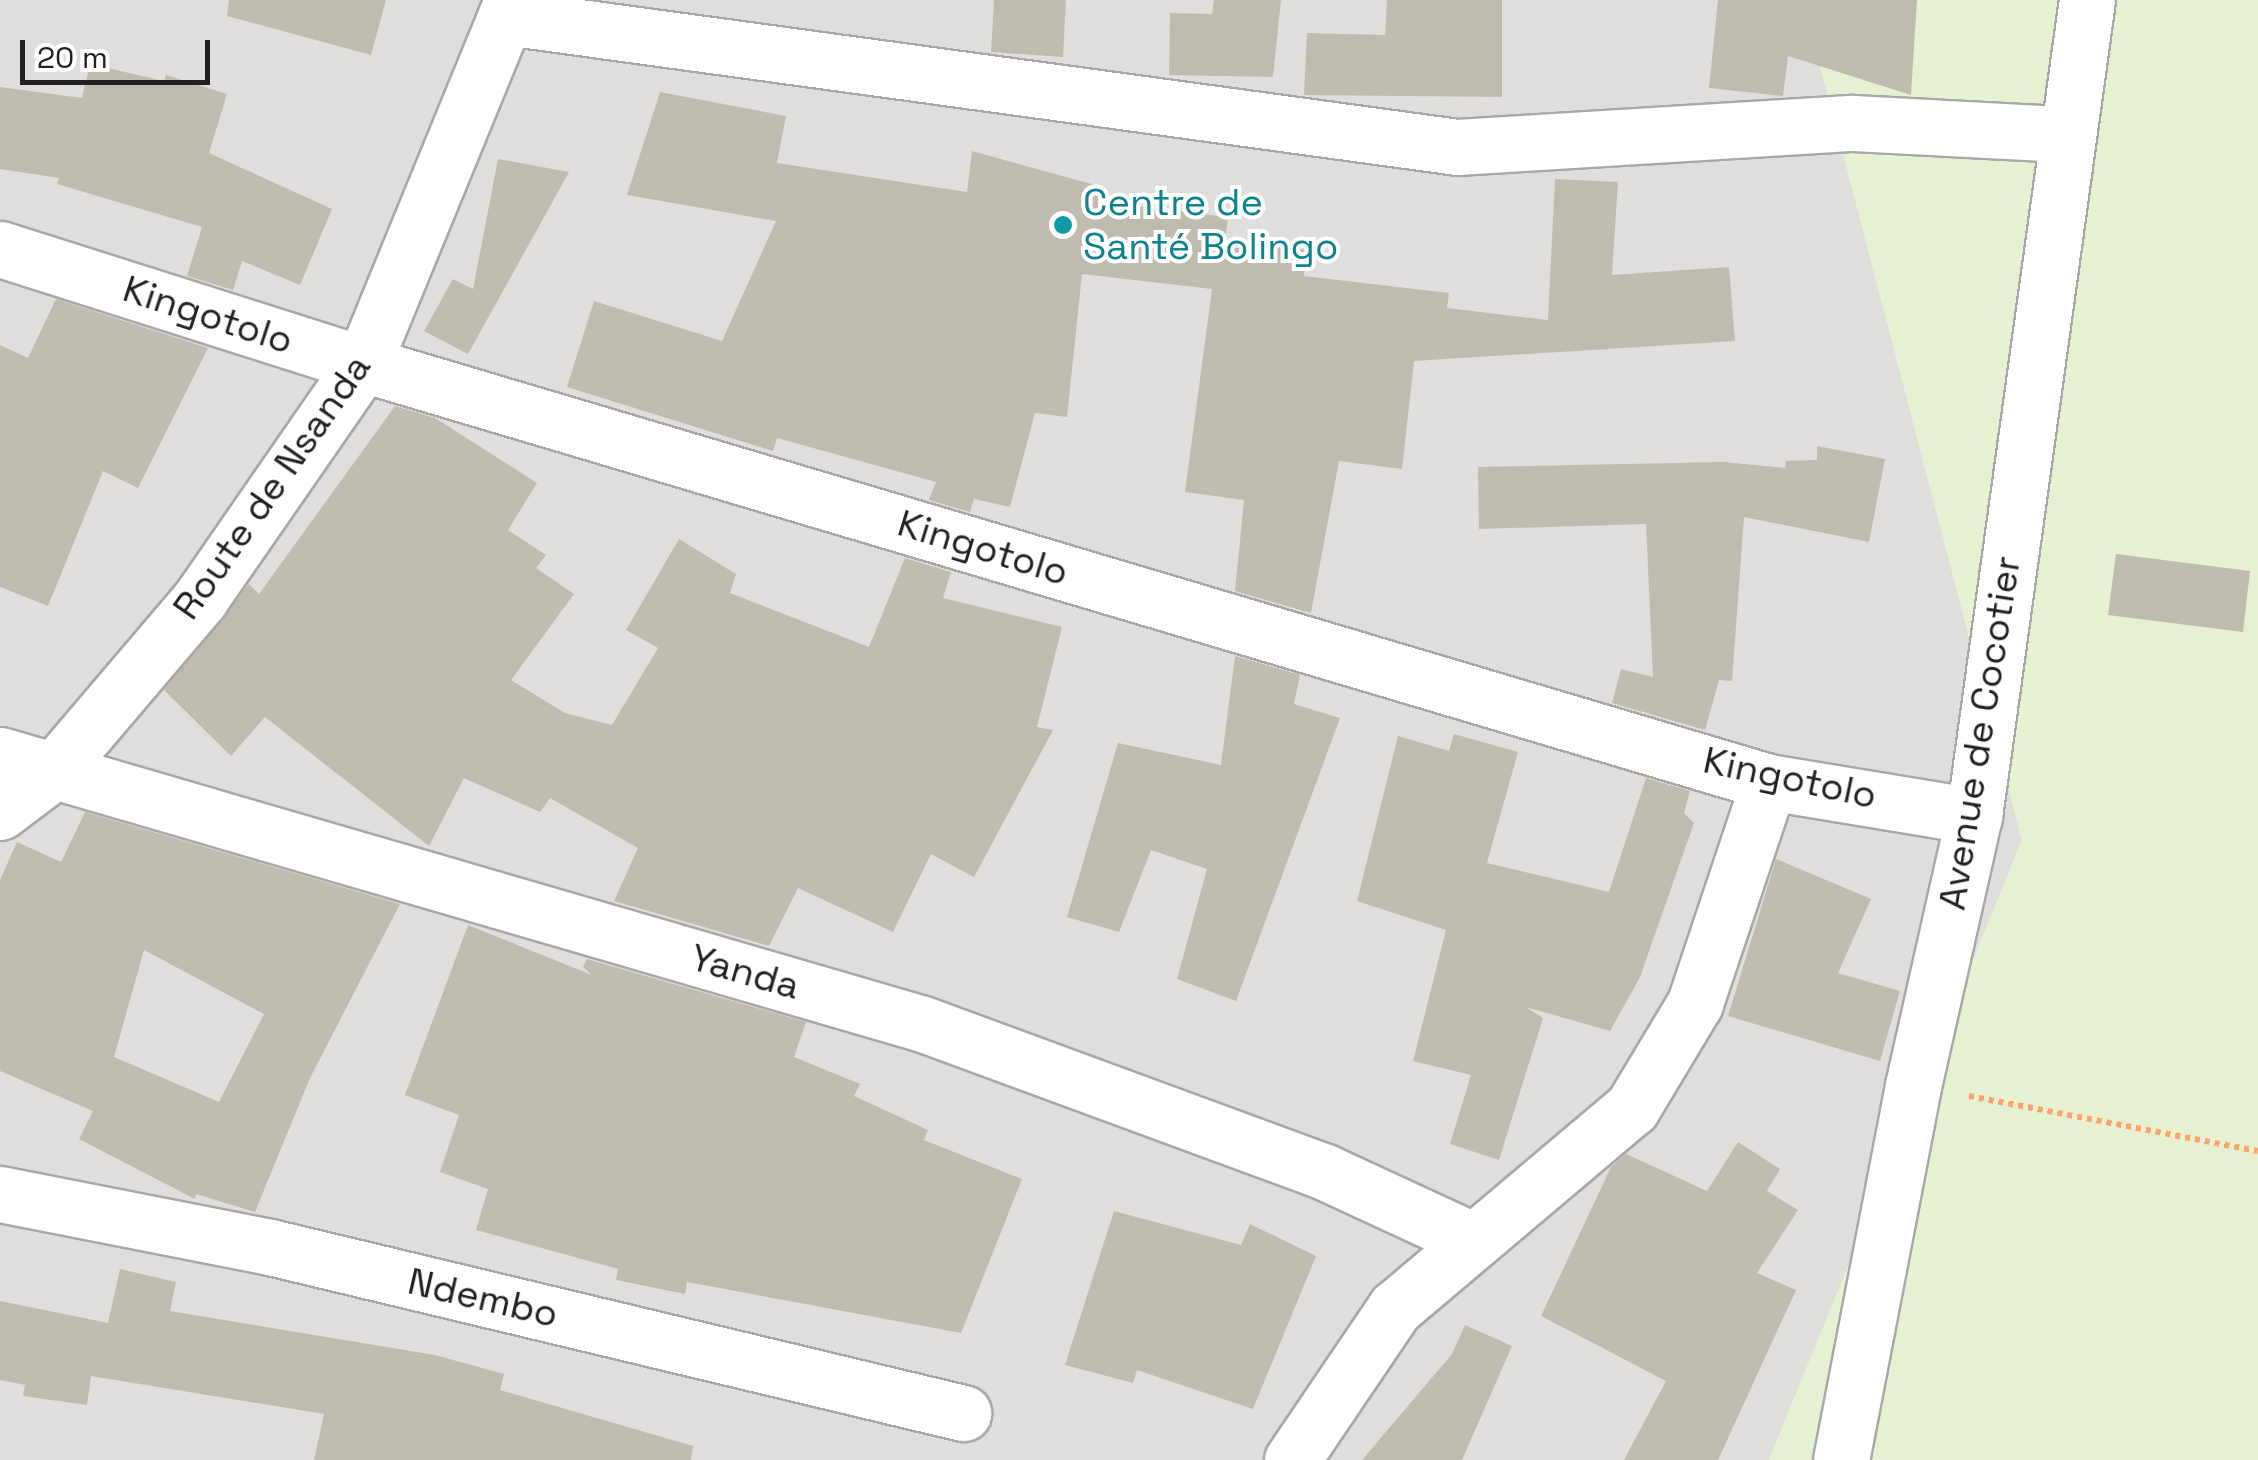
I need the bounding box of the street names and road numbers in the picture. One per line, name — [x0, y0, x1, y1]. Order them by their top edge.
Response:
street label: Kingotolo — [117, 266, 299, 364]
street label: Route de Nsanda — [164, 346, 380, 628]
street label: Kingotolo — [892, 500, 1074, 596]
street label: Avenue de Cocotier — [1930, 553, 2030, 913]
street label: Kingotolo — [1699, 737, 1881, 819]
street label: Yanda — [685, 935, 805, 1009]
street label: Ndembo — [403, 1259, 563, 1337]

